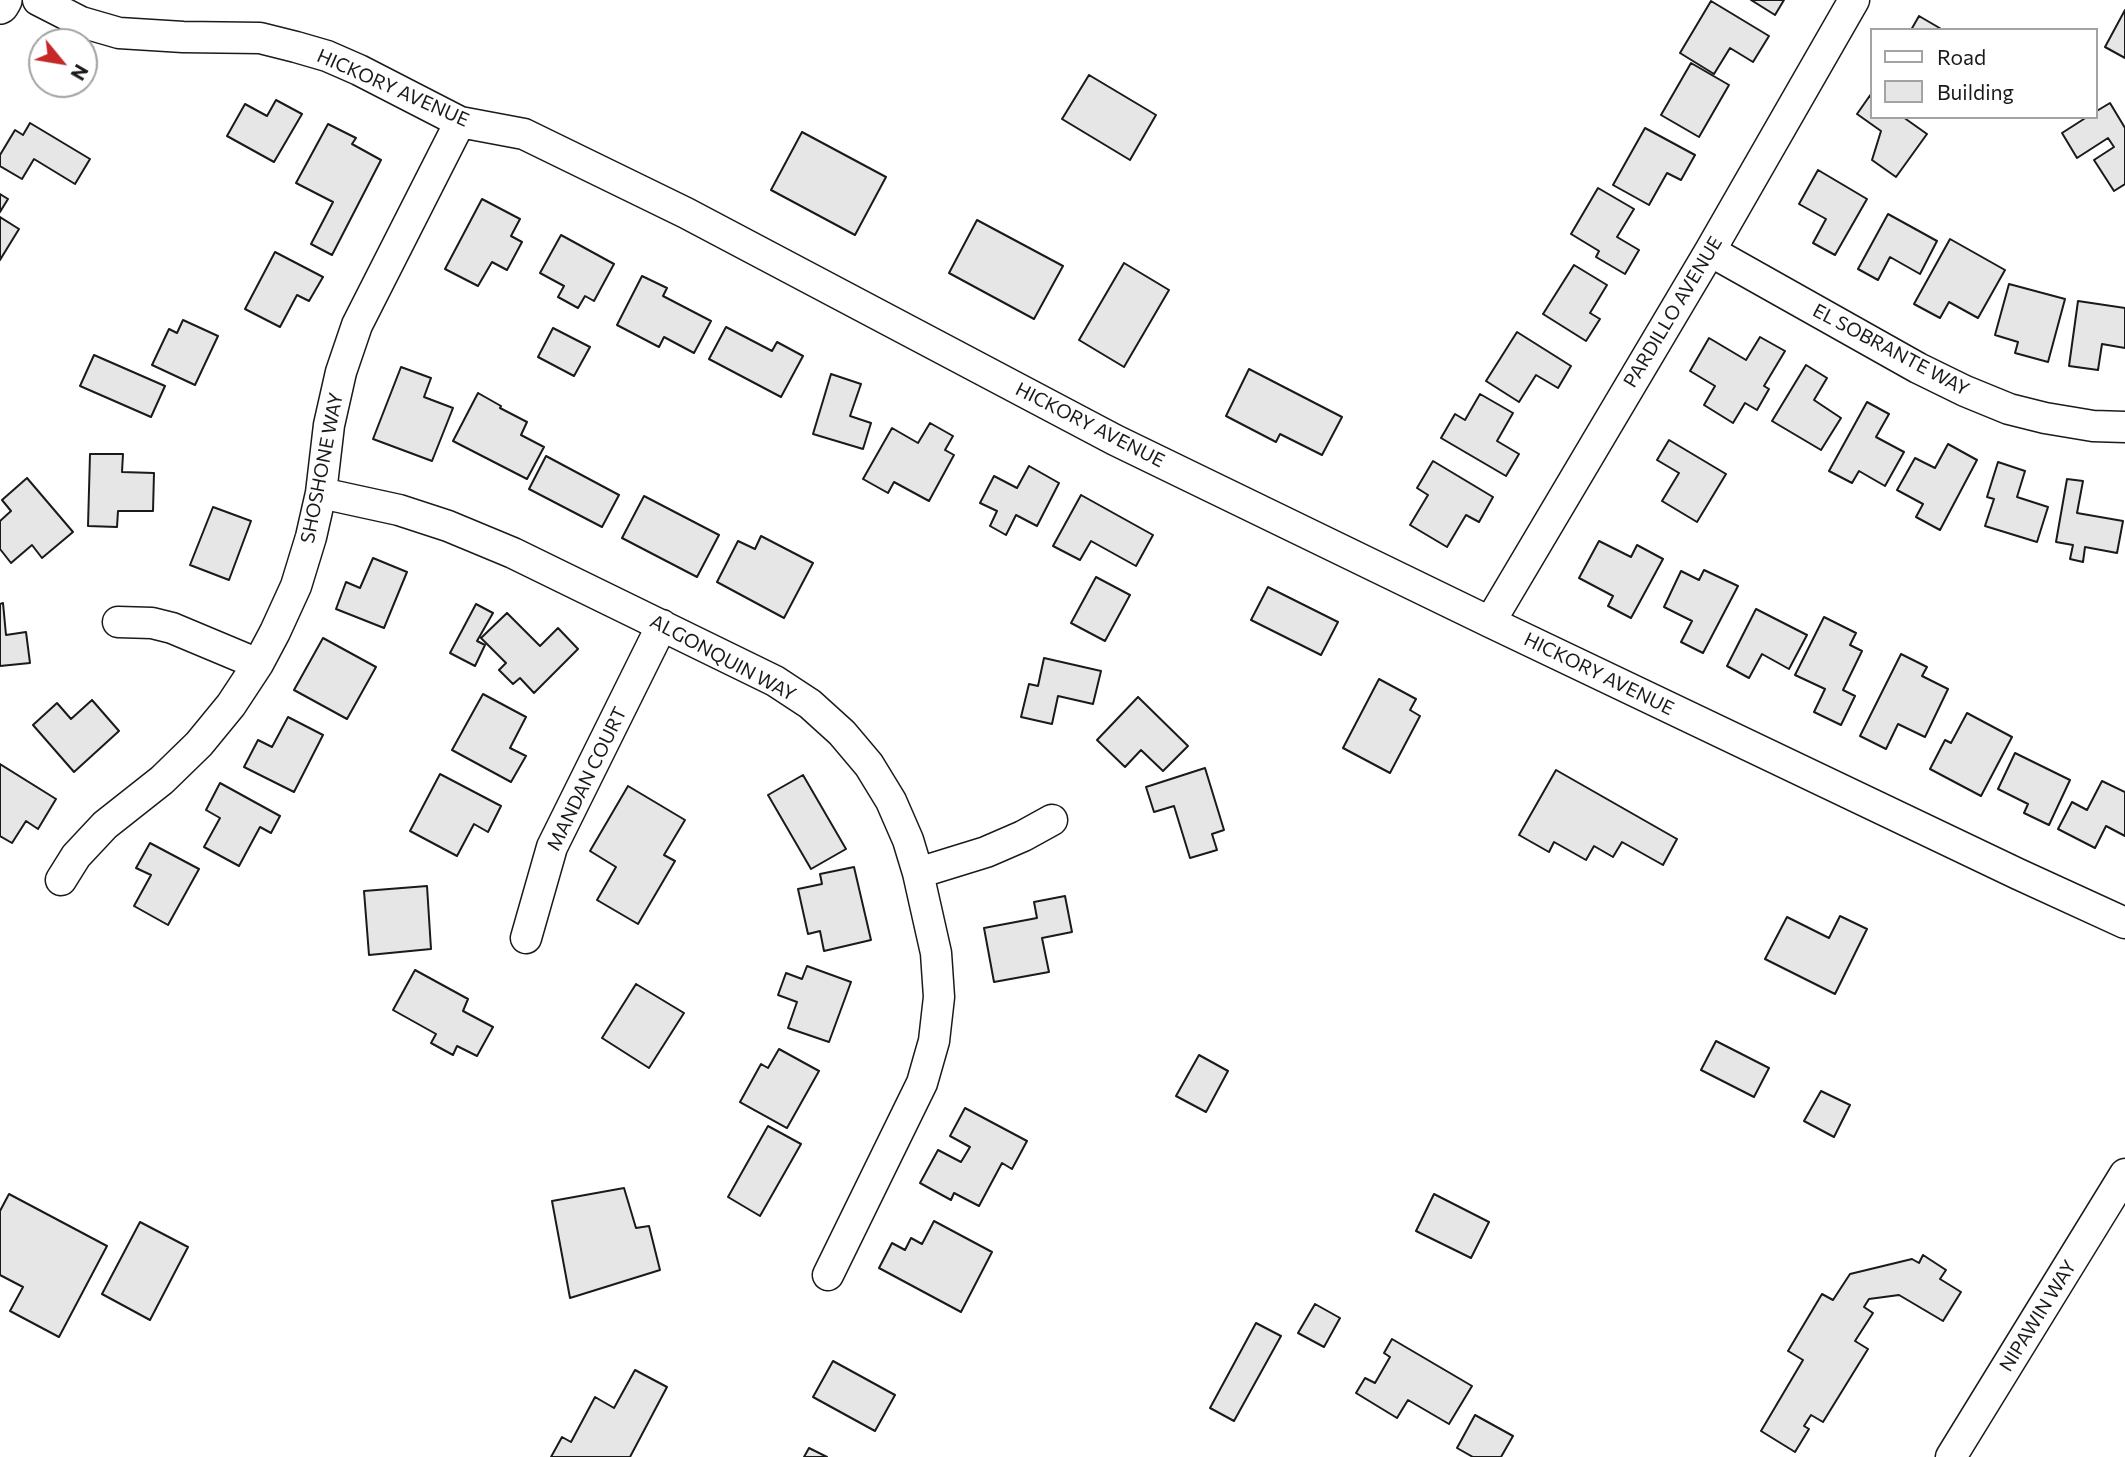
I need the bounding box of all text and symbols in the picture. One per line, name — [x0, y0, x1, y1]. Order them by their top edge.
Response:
north arrow — [28, 28, 98, 98]
legend — [1870, 28, 2097, 119]
street label: HICKORY AVENUE — [313, 44, 473, 132]
text: Road — [1937, 44, 1986, 69]
text: N — [66, 61, 93, 85]
text: Building — [1937, 79, 2014, 104]
street label: PARDILLO AVENUE — [1619, 232, 1727, 392]
street label: EL SOBRANTE WAY — [1809, 299, 1973, 401]
street label: HICKORY AVENUE — [1012, 378, 1168, 472]
street label: SHOSHONE WAY — [296, 391, 348, 545]
street label: ALGONQUIN WAY — [646, 610, 800, 706]
street label: HICKORY AVENUE — [1520, 628, 1678, 720]
street label: MANDAN COURT — [542, 703, 632, 855]
street label: NIPAWIN WAY — [1995, 1256, 2081, 1376]

